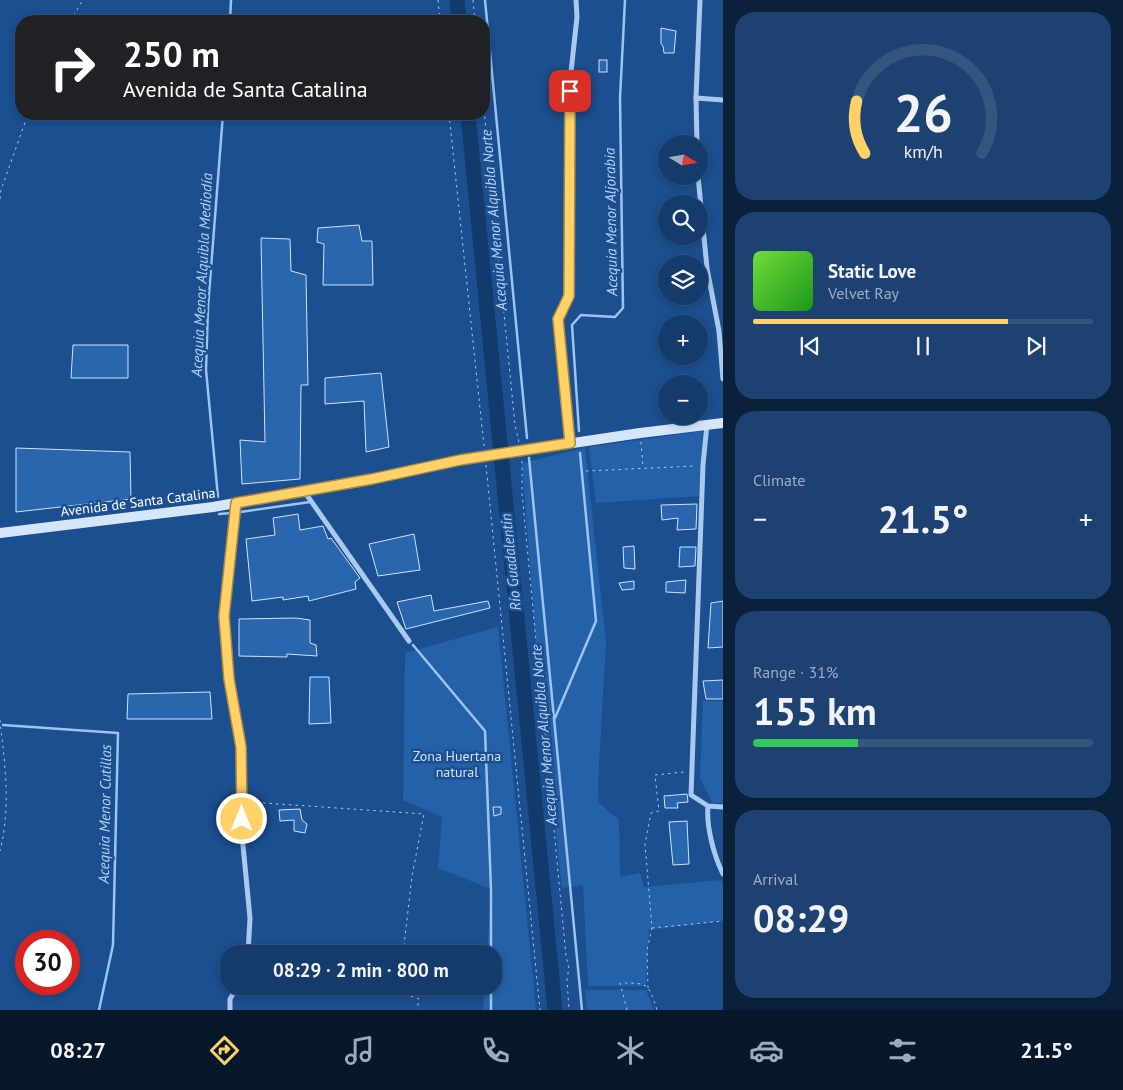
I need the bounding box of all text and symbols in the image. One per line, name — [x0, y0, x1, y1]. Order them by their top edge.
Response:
text: 250 m — [123, 31, 220, 77]
icon: right — [40, 35, 105, 100]
pin — [549, 70, 591, 112]
text: Avenida de Santa Catalina — [123, 75, 368, 103]
icon: arrive — [556, 77, 584, 105]
text: 26 — [894, 79, 952, 146]
water label: Acequia Menor Alquibla Norte — [476, 129, 511, 312]
north arrow — [658, 135, 708, 185]
map controls — [658, 135, 708, 425]
text: km/h — [903, 140, 943, 163]
water label: Acequia Menor Aljorabia — [600, 147, 621, 297]
water label: Acequia Menor Alquibla Mediodía — [187, 172, 216, 378]
button: search — [658, 195, 708, 245]
button: layers — [658, 255, 708, 305]
text: Static Love — [828, 259, 916, 283]
text: Velvet Ray — [828, 283, 899, 303]
button: + — [658, 315, 708, 365]
icon: previous — [796, 332, 824, 360]
icon: pause — [909, 332, 937, 360]
icon: next — [1022, 332, 1050, 360]
button: − — [658, 375, 708, 425]
text: Climate — [753, 470, 805, 490]
street label: Avenida de Santa Catalina — [60, 484, 216, 520]
text: 21.5° — [878, 494, 968, 543]
text: − — [753, 500, 767, 537]
text: + — [1079, 500, 1093, 537]
water label: Río Guadalentín — [496, 512, 525, 612]
water label: Acequia Menor Alquibla Norte — [526, 644, 561, 827]
text: Range · 31% — [753, 662, 838, 682]
text: 155 km — [753, 686, 877, 735]
water label: Acequia Menor Cutillas — [94, 744, 115, 885]
park label: Zona Huertana natural — [413, 747, 501, 781]
position arrow — [215, 792, 267, 844]
text: Arrival — [753, 869, 798, 889]
text: 08:29 — [753, 893, 849, 942]
speed limit sign: 30 — [15, 930, 80, 995]
text: 08:29 · 2 min · 800 m — [273, 958, 449, 982]
icon: directions — [207, 1033, 242, 1068]
icon: music — [342, 1033, 377, 1068]
icon: phone — [478, 1033, 513, 1068]
icon: climate — [613, 1033, 648, 1068]
icon: car — [749, 1033, 784, 1068]
icon: filters — [885, 1033, 920, 1068]
text: 08:27 — [50, 1036, 106, 1064]
text: 21.5° — [1020, 1036, 1073, 1064]

